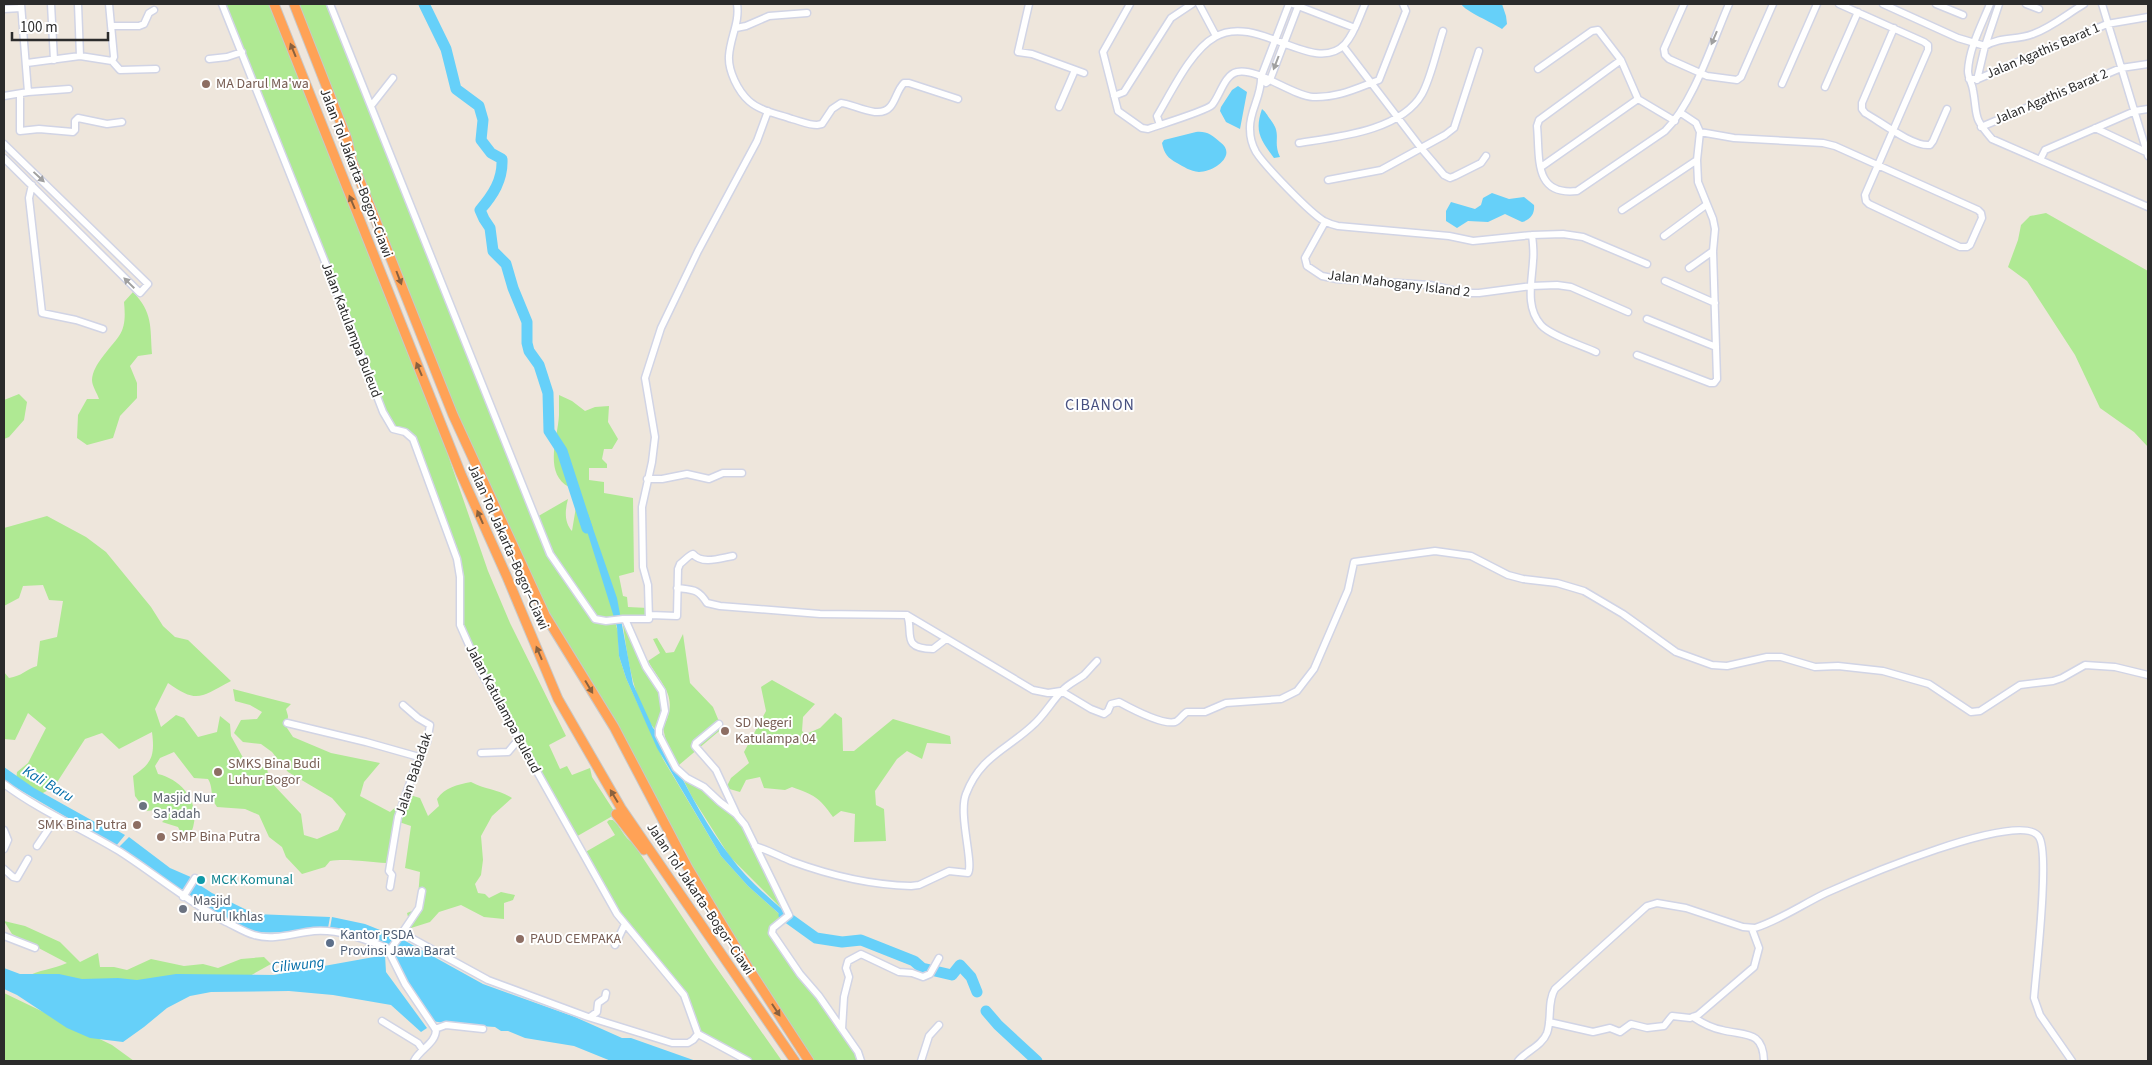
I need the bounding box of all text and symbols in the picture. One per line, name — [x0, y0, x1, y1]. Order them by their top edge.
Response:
scale bar — [12, 10, 109, 42]
text: 100 m — [20, 17, 58, 38]
street label: Jalan Agathis Barat 1 — [1983, 18, 2103, 84]
one-way arrow — [1710, 31, 1718, 45]
one-way arrow — [289, 43, 296, 58]
one-way arrow — [1272, 56, 1279, 71]
street label: Jalan Agathis Barat 2 — [1991, 64, 2111, 130]
place label: MA Darul Ma'wa — [216, 74, 309, 94]
marker: MA Darul Ma'wa — [200, 78, 212, 90]
street label: Jalan Tol Jakarta–Bogor–Ciawi — [314, 86, 398, 260]
one-way arrow — [33, 171, 45, 183]
one-way arrow — [348, 195, 356, 209]
street label: Jalan Katulampa Buleud — [316, 259, 386, 401]
street label: Jalan Mahogany Island 2 — [1327, 265, 1471, 303]
one-way arrow — [395, 271, 403, 286]
one-way arrow — [124, 277, 136, 289]
one-way arrow — [415, 362, 423, 376]
district label: CIBANON — [1065, 394, 1135, 416]
street label: Jalan Tol Jakarta–Bogor–Ciawi — [462, 461, 554, 633]
one-way arrow — [475, 510, 483, 524]
street label: Jalan Katulampa Buleud — [460, 641, 546, 777]
one-way arrow — [535, 646, 543, 660]
one-way arrow — [585, 680, 594, 693]
place label: SD Negeri Katulampa 04 — [735, 713, 816, 749]
marker: SD Negeri Katulampa 04 — [719, 725, 731, 737]
street label: Jalan Babadak — [390, 730, 438, 818]
place label: SMKS Bina Budi Luhur Bogor — [228, 754, 320, 790]
water label: Kali Baru — [19, 761, 78, 808]
marker: SMKS Bina Budi Luhur Bogor — [212, 766, 224, 778]
place label: Masjid Nur Sa'adah — [153, 788, 215, 824]
one-way arrow — [610, 790, 619, 803]
marker: Masjid Nur Sa'adah — [137, 800, 149, 812]
place label: SMK Bina Putra — [37, 815, 127, 835]
marker: SMK Bina Putra — [131, 819, 143, 831]
street label: Jalan Tol Jakarta–Bogor–Ciawi — [641, 819, 759, 979]
place label: SMP Bina Putra — [171, 827, 260, 847]
marker: SMP Bina Putra — [155, 831, 167, 843]
place label: MCK Komunal — [211, 870, 294, 890]
marker: MCK Komunal — [195, 874, 207, 886]
place label: Masjid Nurul Ikhlas — [193, 891, 263, 927]
marker: Masjid Nurul Ikhlas — [177, 903, 189, 915]
place label: Kantor PSDA Provinsi Jawa Barat — [340, 925, 455, 961]
place label: PAUD CEMPAKA — [530, 929, 621, 949]
marker: PAUD CEMPAKA — [514, 933, 526, 945]
marker: Kantor PSDA Provinsi Jawa Barat — [324, 937, 336, 949]
water label: Ciliwung — [270, 952, 326, 978]
one-way arrow — [771, 1004, 780, 1017]

